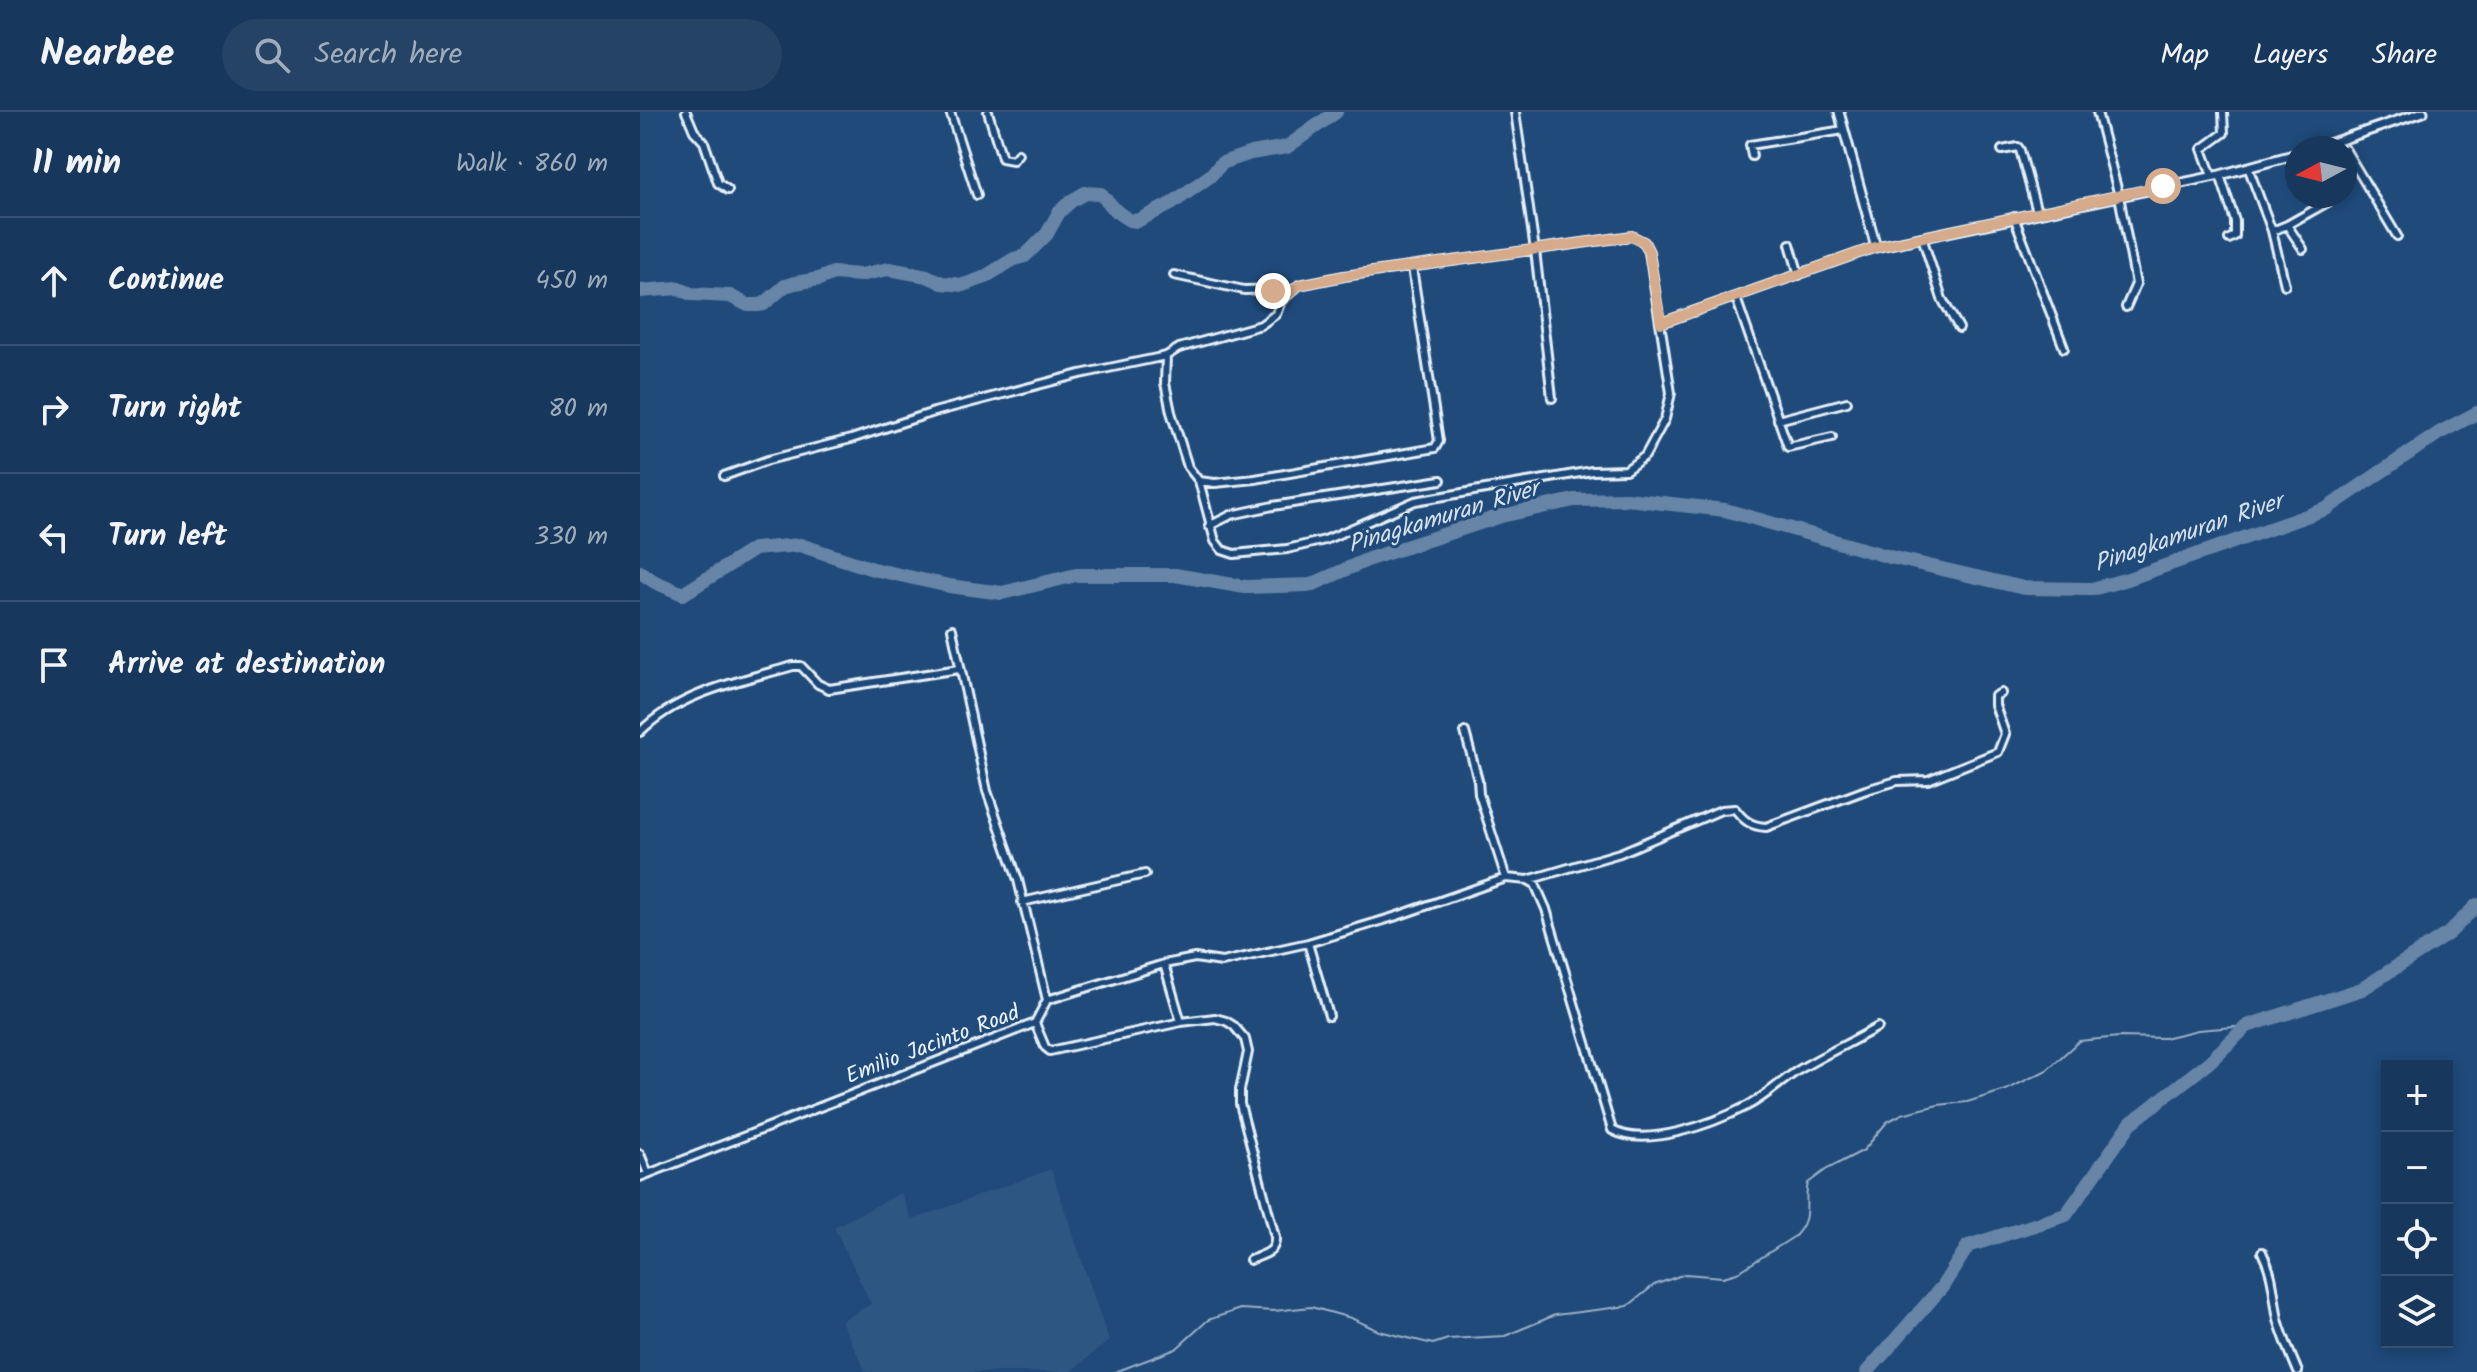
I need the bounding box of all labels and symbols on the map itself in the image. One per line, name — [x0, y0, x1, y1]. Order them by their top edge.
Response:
north arrow — [2285, 136, 2357, 208]
route start — [2145, 168, 2181, 204]
route end — [1255, 273, 1291, 309]
water label: Pinagkamuran River — [1343, 468, 1548, 565]
water label: Pinagkamuran River — [2089, 481, 2293, 584]
street label: Emilio Jacinto Road — [841, 996, 1026, 1095]

